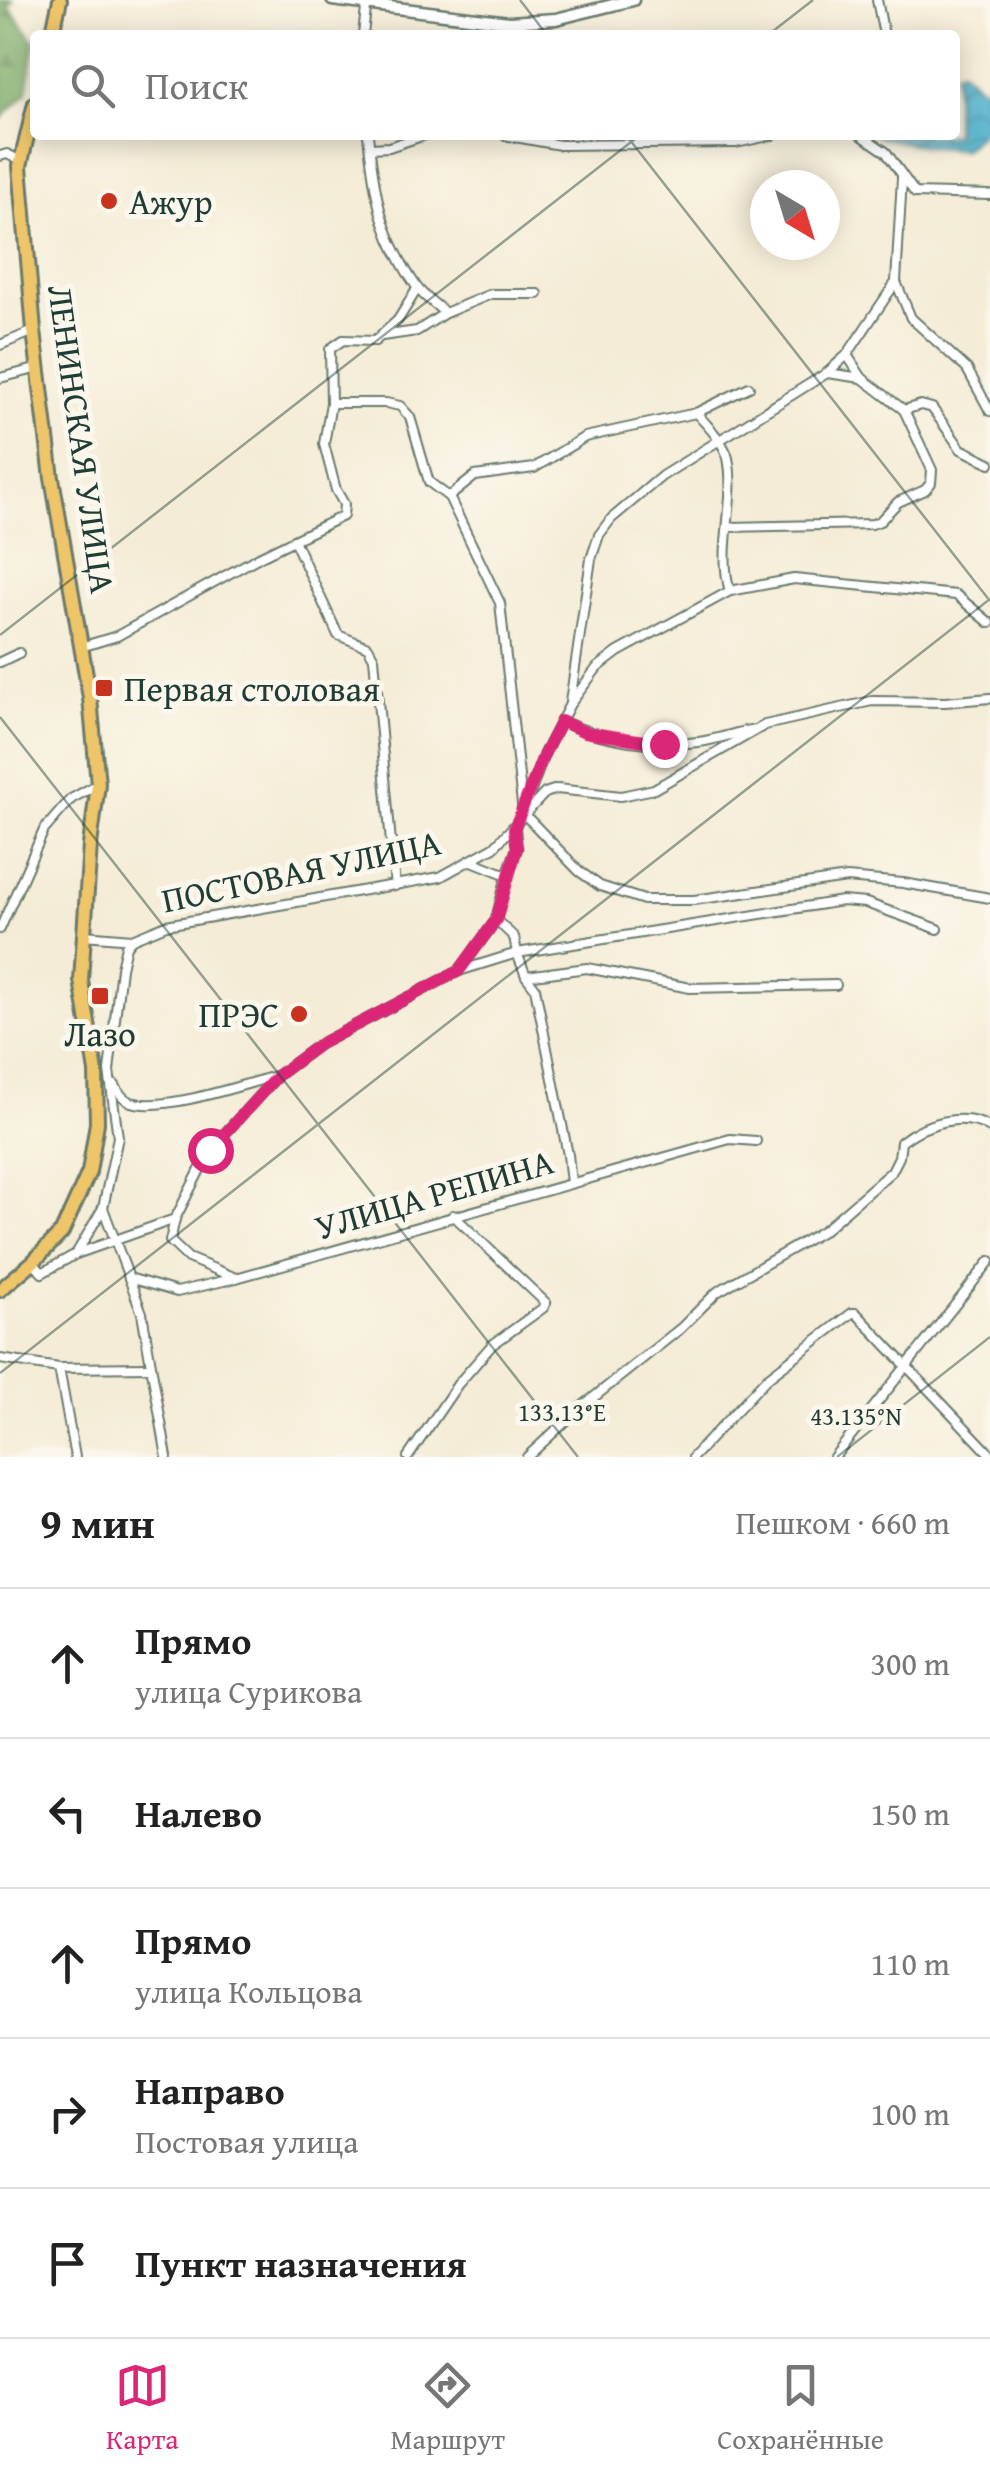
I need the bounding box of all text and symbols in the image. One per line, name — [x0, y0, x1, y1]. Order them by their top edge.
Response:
search box — [30, 30, 960, 140]
text: Поиск — [145, 57, 248, 113]
icon: search — [65, 58, 120, 113]
north arrow — [750, 170, 840, 260]
place label: Ажур — [129, 176, 213, 227]
marker: Ажур — [98, 190, 120, 212]
street label: ЛЕНИНСКАЯ УЛИЦА — [35, 281, 129, 597]
place label: Первая столовая — [124, 663, 380, 714]
marker: Первая столовая — [93, 677, 115, 699]
route end — [642, 722, 688, 768]
street label: ПОСТОВАЯ УЛИЦА — [157, 817, 445, 925]
marker: Лазо — [89, 985, 111, 1007]
place label: ПРЭС — [199, 989, 279, 1040]
marker: ПРЭС — [288, 1003, 310, 1025]
place label: Лазо — [64, 1008, 136, 1059]
route start — [188, 1128, 234, 1174]
street label: УЛИЦА РЕПИНА — [309, 1136, 559, 1252]
text: 133.13°E — [518, 1394, 606, 1430]
text: 43.135°N — [810, 1398, 902, 1434]
text: 9 мин — [40, 1492, 155, 1553]
text: Пешком · 660 m — [735, 1499, 950, 1546]
text: Прямо — [135, 1612, 251, 1668]
icon: ahead — [40, 1636, 95, 1691]
text: 300 m — [871, 1640, 950, 1687]
text: улица Сурикова — [135, 1668, 362, 1715]
text: Налево — [135, 1785, 262, 1841]
icon: left — [40, 1786, 95, 1841]
text: 150 m — [871, 1790, 950, 1837]
text: Прямо — [135, 1912, 251, 1968]
icon: ahead — [40, 1936, 95, 1991]
text: 110 m — [871, 1940, 950, 1987]
text: улица Кольцова — [135, 1968, 363, 2015]
text: Направо — [135, 2062, 285, 2118]
icon: right — [40, 2086, 95, 2141]
text: 100 m — [871, 2090, 950, 2137]
text: Постовая улица — [135, 2118, 358, 2165]
text: Пункт назначения — [135, 2235, 467, 2291]
icon: arrive — [40, 2236, 95, 2291]
tab: Карта — [106, 2358, 179, 2459]
tab: Маршрут — [391, 2358, 505, 2459]
tab: Сохранённые — [717, 2358, 884, 2459]

